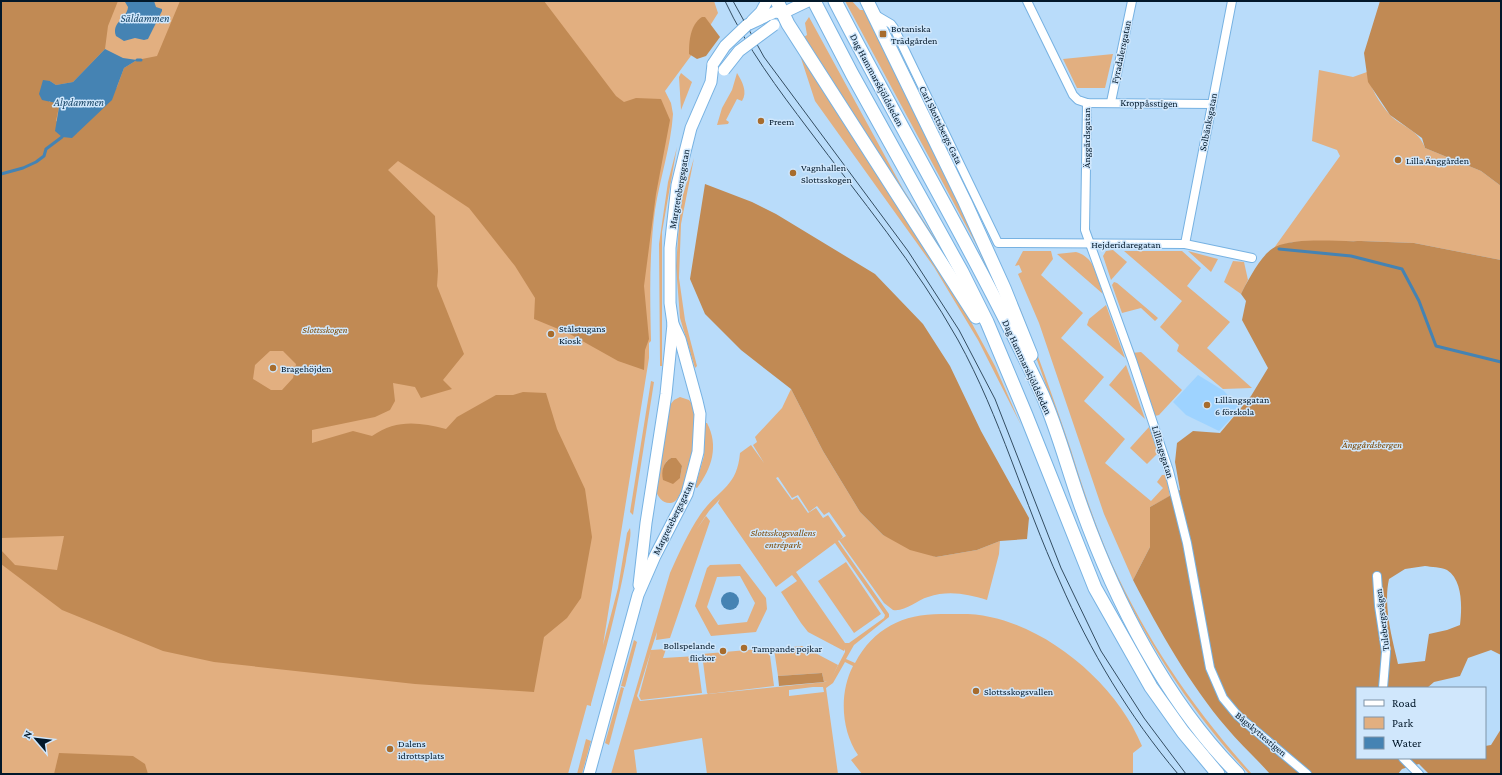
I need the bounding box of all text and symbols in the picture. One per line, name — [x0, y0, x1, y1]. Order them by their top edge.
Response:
water label: Säldammen — [120, 12, 170, 24]
street label: Fyradalersgatan — [1109, 19, 1133, 85]
place label: Botaniska Trädgården — [891, 23, 938, 46]
marker: Botaniska Trädgården — [878, 29, 888, 39]
street label: Dag Hammarskjöldsleden — [847, 32, 906, 129]
street label: Carl Skottsbergs Gata — [917, 84, 965, 166]
street label: Solbänksgatan — [1197, 92, 1219, 152]
water label: Alpdammen — [53, 96, 105, 109]
street label: Kroppåsstigen — [1120, 97, 1178, 109]
street label: Änggårdsgatan — [1081, 107, 1092, 168]
marker: Preem — [756, 116, 766, 126]
place label: Preem — [769, 116, 794, 127]
street label: Margretebergsgatan — [667, 148, 692, 230]
marker: Lilla Änggården — [1393, 155, 1403, 165]
place label: Lilla Änggården — [1406, 155, 1470, 166]
place label: Vagnhallen Slottsskogen — [801, 162, 852, 185]
marker: Vagnhallen Slottsskogen — [788, 168, 798, 178]
street label: Hejderidaregatan — [1091, 239, 1161, 251]
street label: Dag Hammarskjöldsleden — [999, 318, 1054, 417]
place label: Stålstugans Kiosk — [559, 323, 606, 346]
park label: Slottsskogen — [302, 324, 348, 335]
marker: Stålstugans Kiosk — [546, 329, 556, 339]
marker: Bragehöjden — [268, 363, 278, 373]
place label: Bragehöjden — [281, 363, 332, 375]
place label: Lillängsgatan 6 förskola — [1215, 394, 1270, 417]
marker: Lillängsgatan 6 förskola — [1202, 400, 1212, 410]
street label: Lillängsgatan — [1150, 424, 1176, 480]
park label: Änggårdsbergen — [1341, 439, 1402, 450]
street label: Margretebergsgatan — [650, 479, 696, 557]
park label: Slottsskogsvallens entrépark — [750, 527, 816, 550]
street label: Tulebergsvägen — [1373, 587, 1391, 652]
place label: Bollspelande flickor — [663, 640, 716, 663]
marker: Tampande pojkar — [739, 643, 749, 653]
place label: Tampande pojkar — [752, 643, 823, 655]
marker: Bollspelande flickor — [718, 646, 728, 656]
marker: Slottsskogsvallen — [971, 686, 981, 696]
place label: Slottsskogsvallen — [984, 686, 1054, 697]
legend — [1356, 687, 1486, 759]
text: Road — [1392, 696, 1417, 710]
street label: Bågskyttestigen — [1233, 709, 1289, 759]
text: Park — [1392, 716, 1414, 730]
north arrow — [16, 719, 56, 759]
text: N — [20, 728, 34, 740]
text: Water — [1392, 736, 1422, 750]
place label: Dalens idrottsplats — [398, 738, 444, 761]
marker: Dalens idrottsplats — [385, 744, 395, 754]

